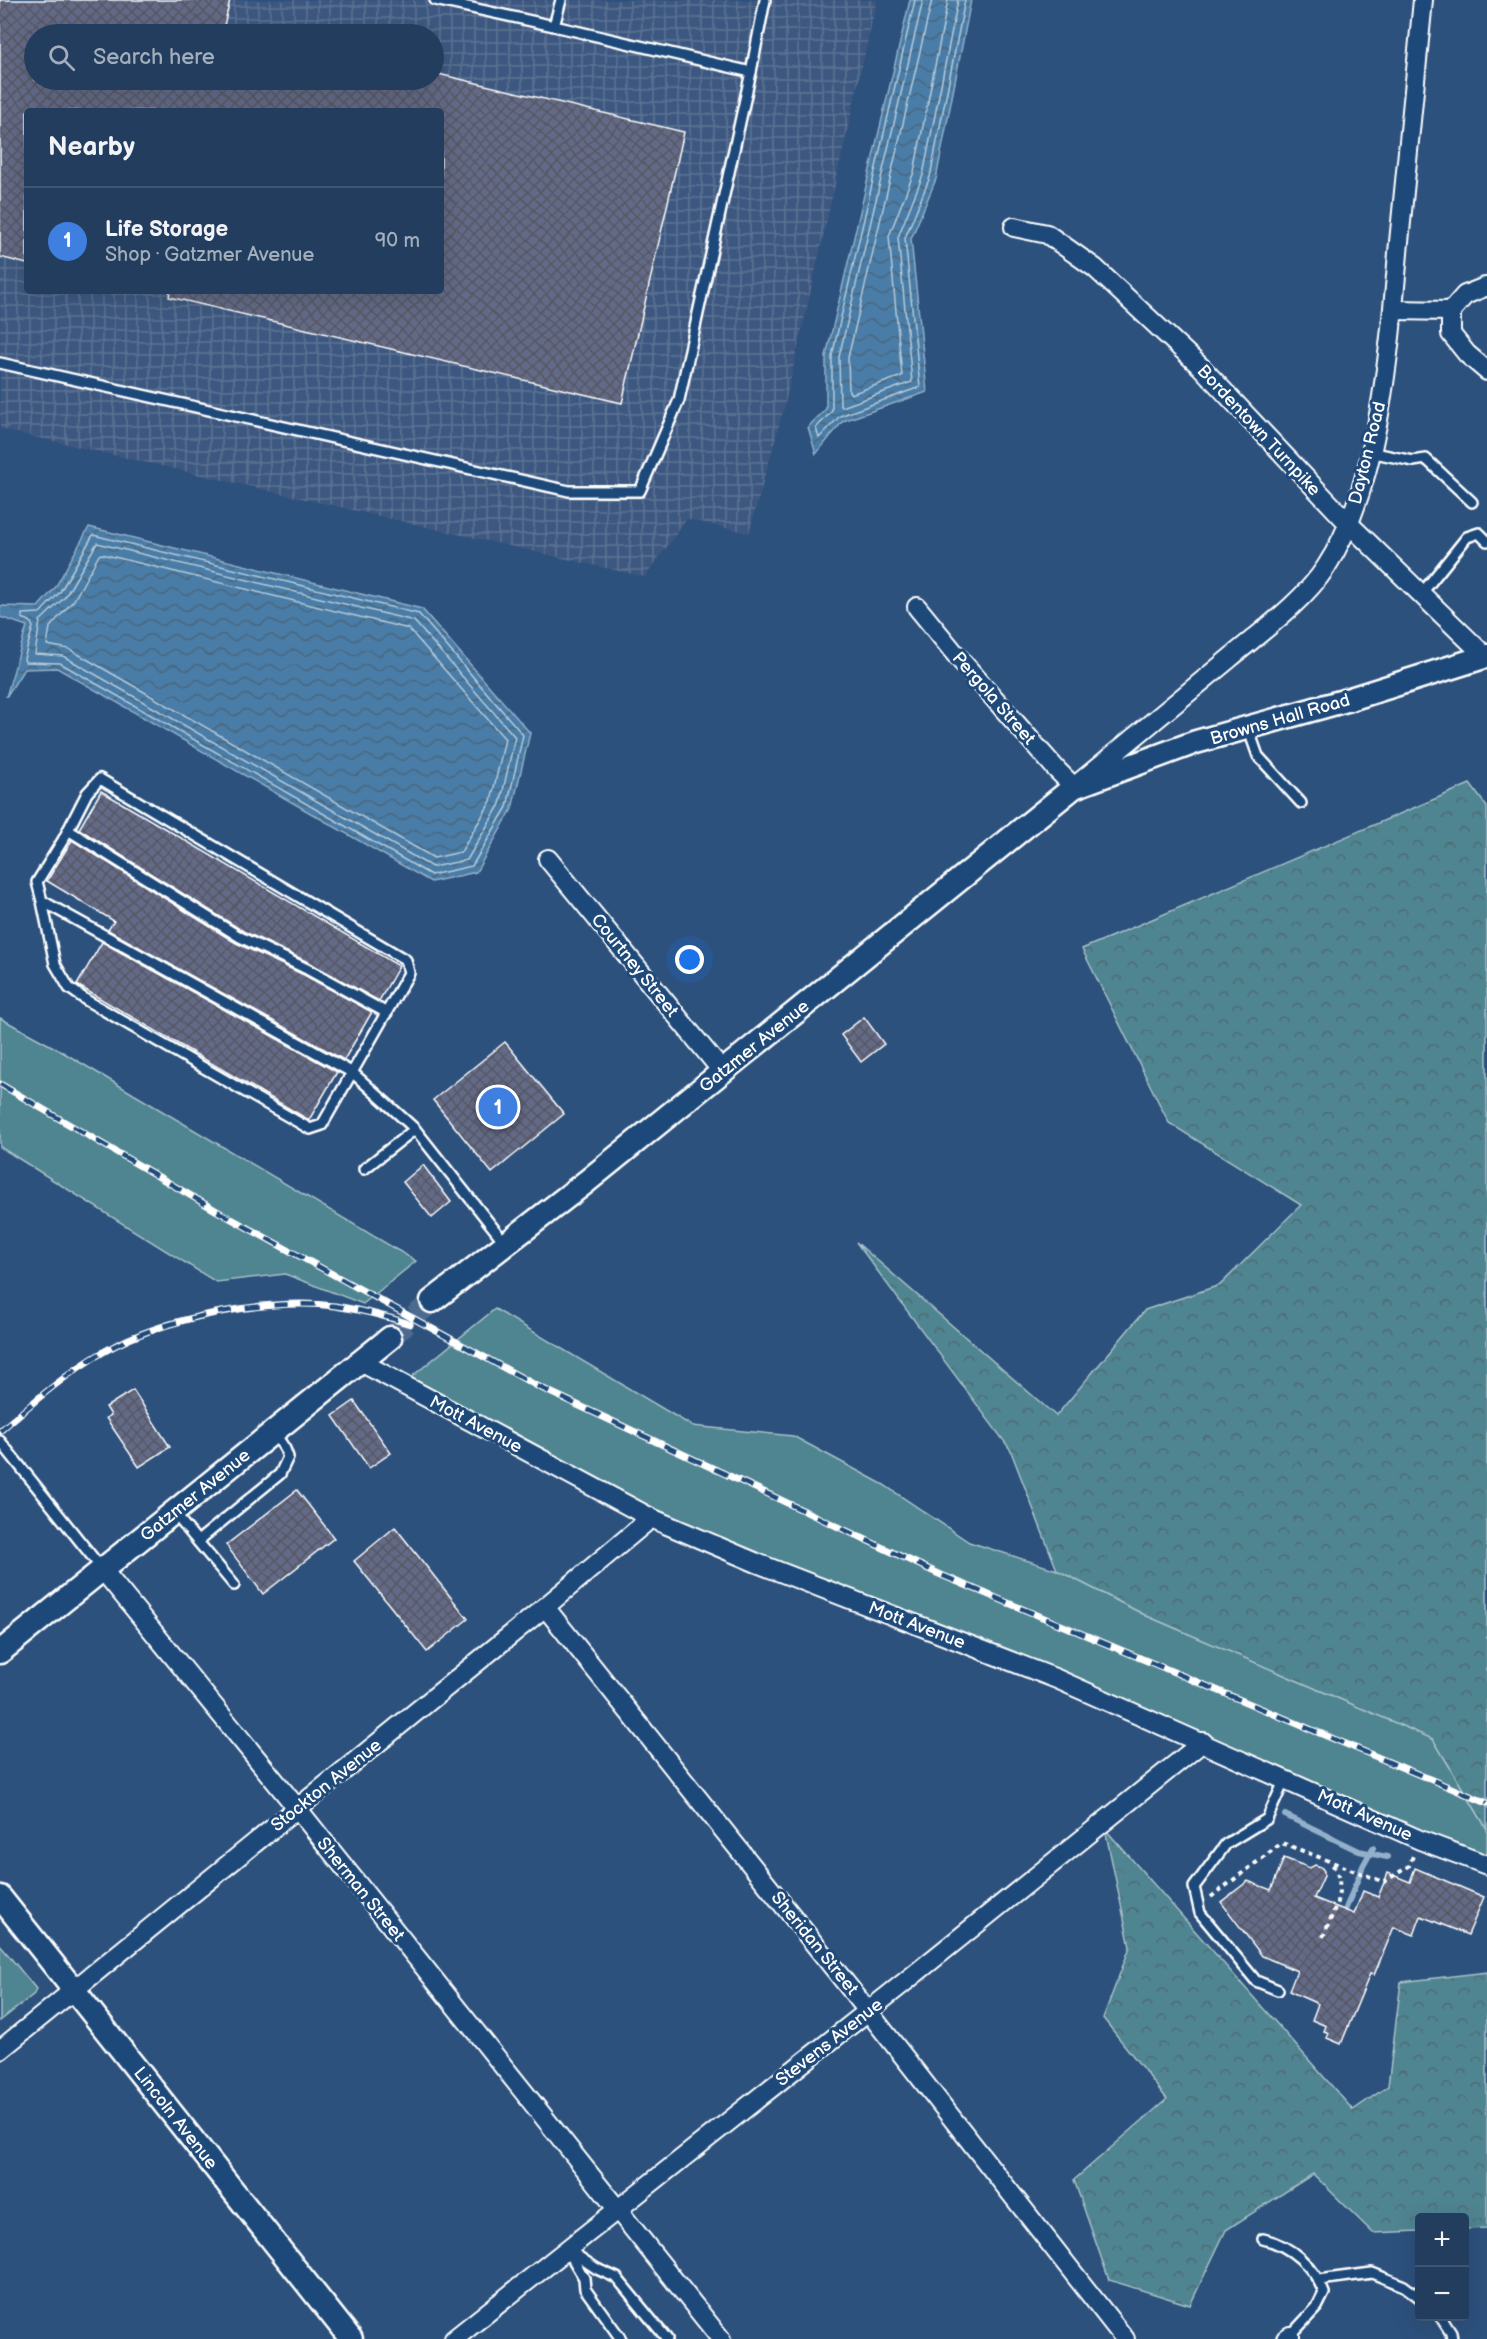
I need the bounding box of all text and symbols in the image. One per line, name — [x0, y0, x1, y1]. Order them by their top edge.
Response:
search box — [24, 24, 444, 90]
icon: search — [45, 41, 78, 74]
text: Search here — [93, 44, 215, 71]
text: Nearby — [48, 132, 135, 163]
text: Life Storage — [105, 216, 228, 243]
text: 1 — [63, 229, 72, 253]
text: 90 m — [375, 229, 420, 253]
text: Shop · Gatzmer Avenue — [105, 243, 314, 267]
street label: Bordentown Turnpike — [1192, 360, 1325, 500]
street label: Dayton Road — [1345, 400, 1390, 507]
street label: Pergola Street — [948, 648, 1040, 749]
street label: Browns Hall Road — [1208, 689, 1352, 749]
street label: Courtney Street — [587, 909, 683, 1021]
your location — [675, 945, 704, 974]
street label: Gatzmer Avenue — [695, 996, 814, 1097]
pin: 1 — [478, 1084, 518, 1130]
street label: Mott Avenue — [426, 1391, 526, 1458]
street label: Gatzmer Avenue — [136, 1445, 255, 1546]
street label: Mott Avenue — [866, 1597, 968, 1654]
street label: Stockton Avenue — [267, 1734, 386, 1836]
street label: Mott Avenue — [1314, 1785, 1416, 1846]
street label: Sherman Street — [312, 1833, 409, 1946]
street label: Sheridan Street — [767, 1887, 863, 2000]
street label: Stevens Avenue — [772, 1994, 887, 2091]
street label: Lincoln Avenue — [129, 2063, 222, 2174]
map controls — [1415, 2213, 1469, 2321]
button: + — [1415, 2213, 1469, 2267]
button: − — [1415, 2267, 1469, 2321]

